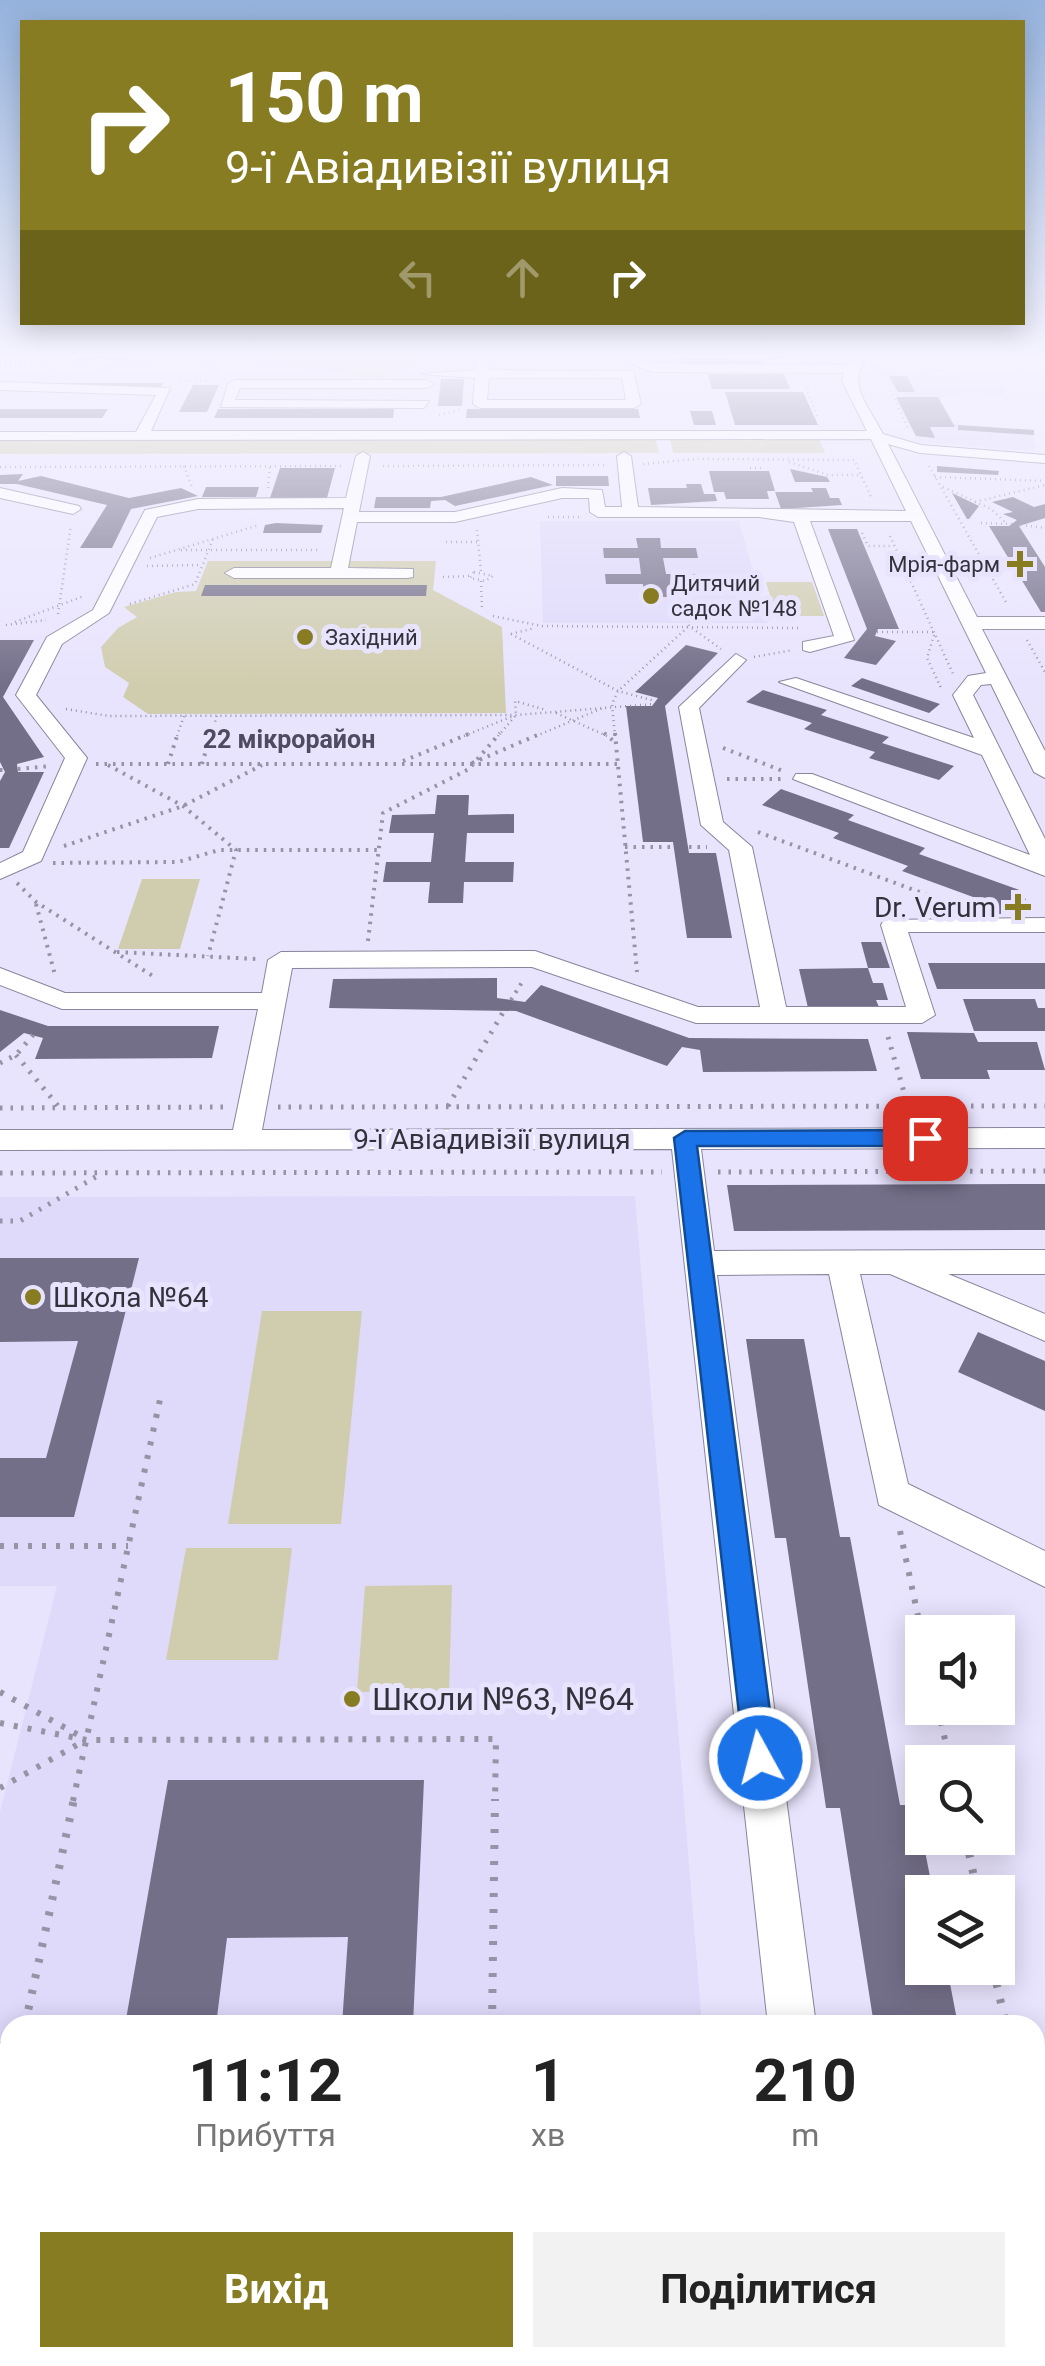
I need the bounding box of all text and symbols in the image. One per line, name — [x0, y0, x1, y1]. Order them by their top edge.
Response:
text: 150 m — [225, 57, 424, 139]
icon: right — [60, 60, 190, 190]
text: 9-ї Авіадивізії вулиця — [225, 141, 671, 194]
icon: left — [390, 250, 445, 305]
icon: ahead — [495, 250, 550, 305]
icon: right — [600, 250, 655, 305]
place label: Мрія-фарм — [888, 552, 1000, 577]
marker: Мрія-фарм — [1009, 553, 1031, 575]
place label: Дитячий садок №148 — [671, 571, 797, 621]
marker: Дитячий садок №148 — [640, 585, 662, 607]
place label: Західний — [325, 625, 418, 650]
marker: Західний — [294, 626, 316, 648]
district label: 22 мікрорайон — [203, 725, 375, 754]
place label: Dr. Verum — [874, 891, 996, 924]
marker: Dr. Verum — [1005, 894, 1031, 920]
pin — [883, 1096, 968, 1181]
icon: arrive — [898, 1111, 953, 1166]
street label: 9-ї Авіадивізії вулиця — [353, 1123, 631, 1156]
place label: Школа №64 — [53, 1281, 209, 1314]
marker: Школа №64 — [22, 1286, 44, 1308]
map controls — [905, 1615, 1015, 1985]
button: sound — [905, 1615, 1015, 1725]
place label: Школи №63, №64 — [372, 1680, 634, 1718]
marker: Школи №63, №64 — [341, 1688, 363, 1710]
position arrow — [708, 1706, 812, 1810]
button: search — [905, 1745, 1015, 1855]
button: layers — [905, 1875, 1015, 1985]
text: 11:12 — [188, 2045, 343, 2116]
text: 1 — [531, 2045, 565, 2116]
text: 210 — [754, 2045, 857, 2116]
text: Прибуття — [195, 2116, 336, 2154]
text: хв — [531, 2116, 565, 2154]
text: m — [791, 2116, 819, 2154]
button: Вихід — [40, 2232, 513, 2347]
button: Поділитися — [533, 2232, 1005, 2347]

